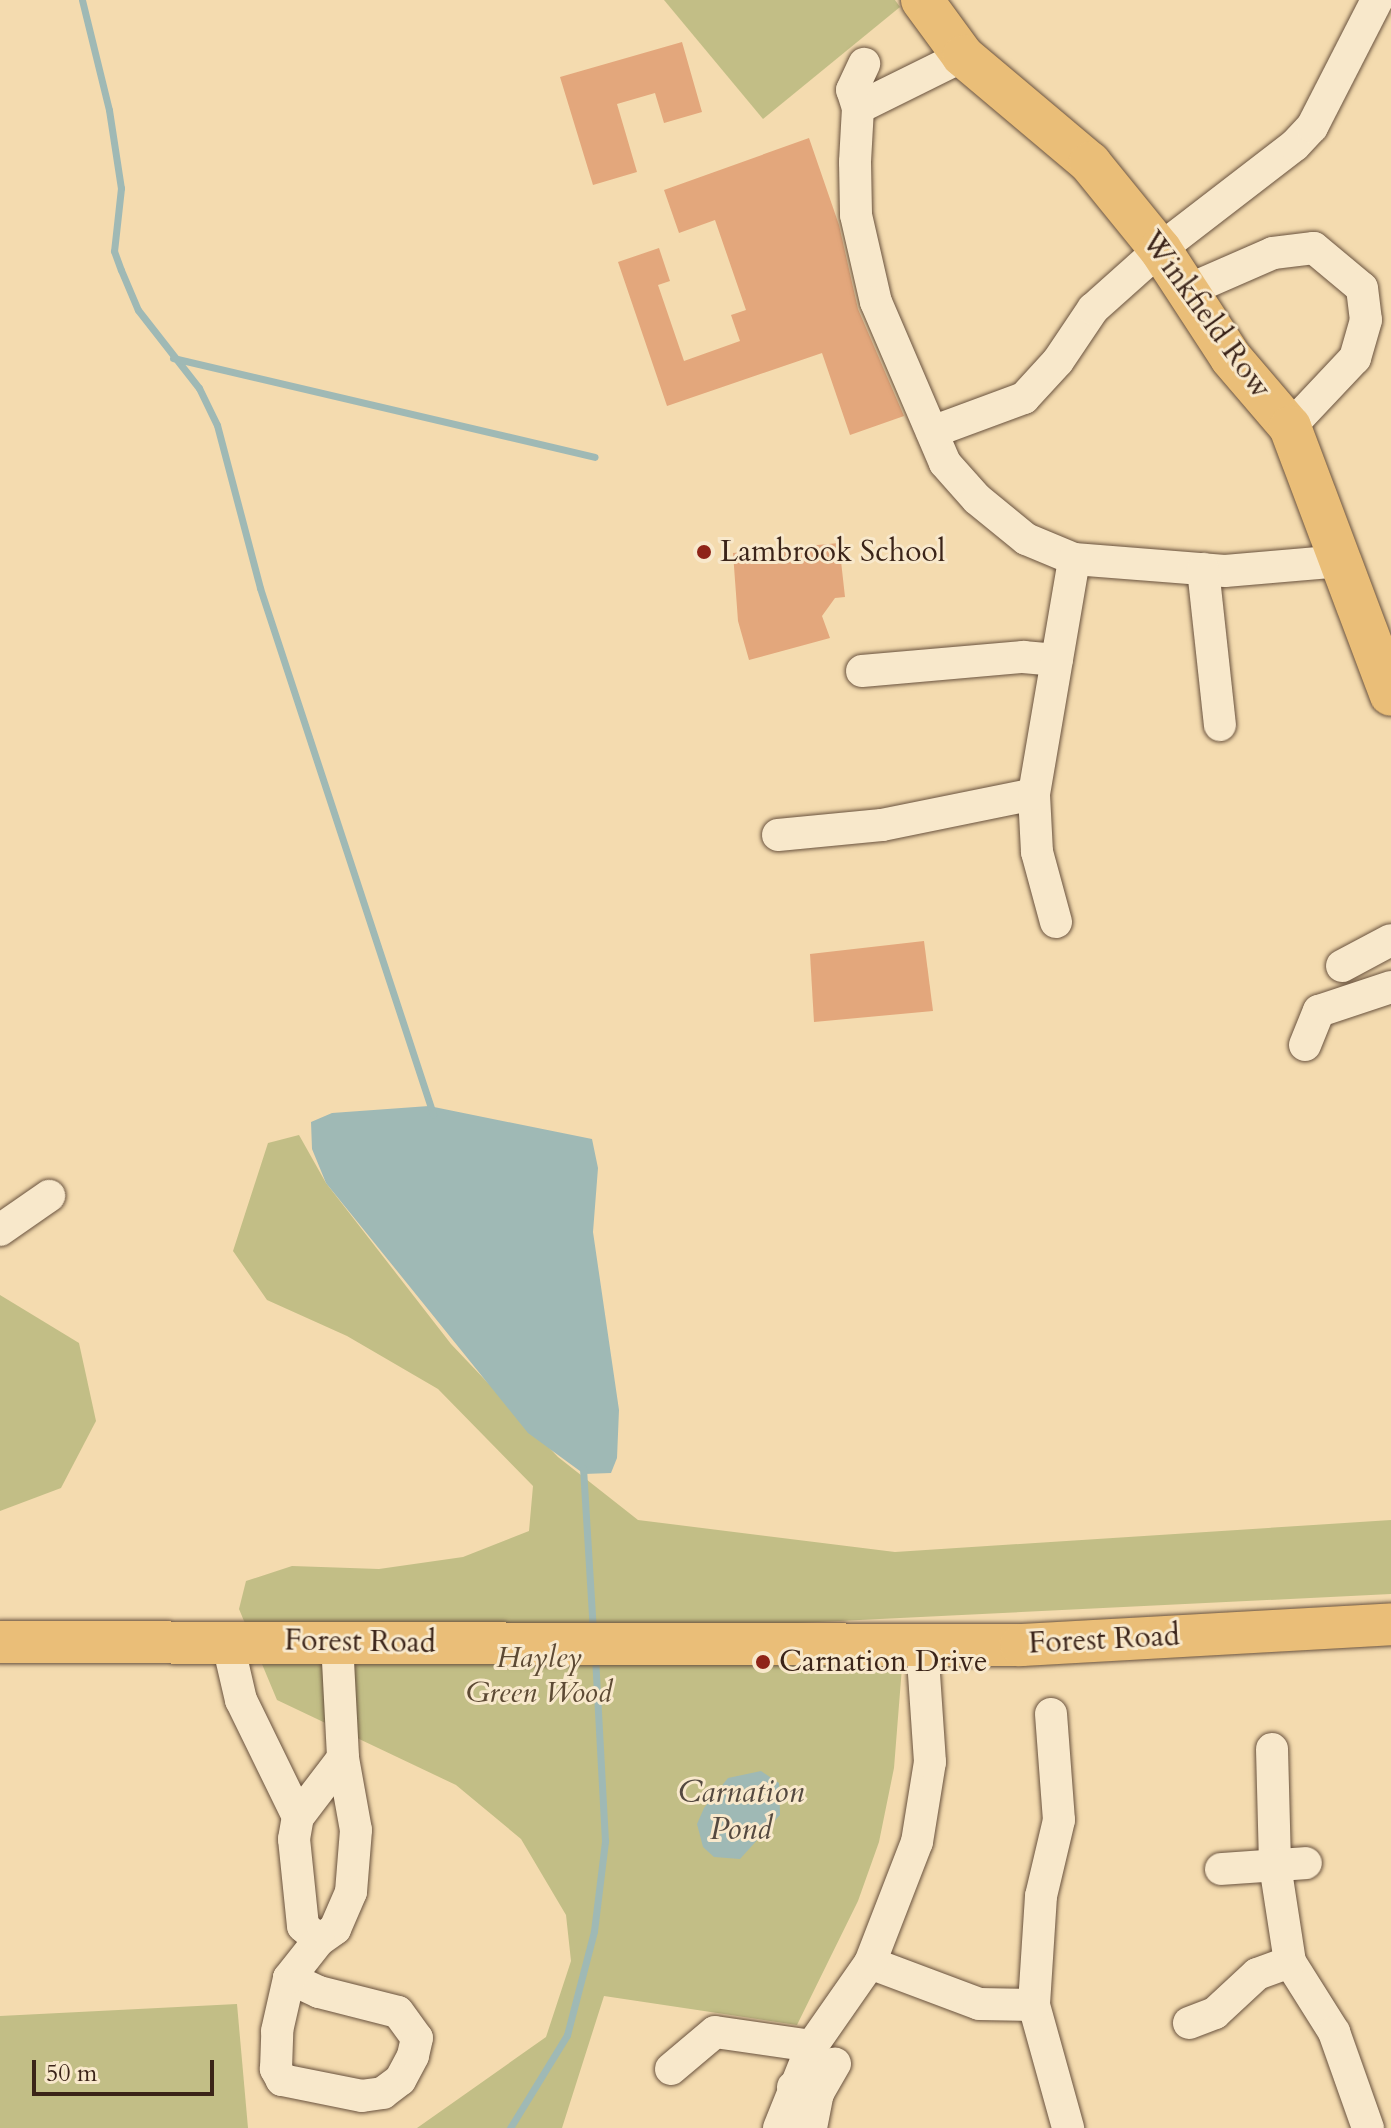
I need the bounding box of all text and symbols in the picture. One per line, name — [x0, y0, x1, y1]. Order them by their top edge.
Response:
street label: Winkfield Row — [1133, 224, 1279, 406]
place label: Lambrook School — [720, 534, 945, 570]
marker: Lambrook School — [695, 543, 713, 561]
street label: Forest Road — [1027, 1618, 1181, 1662]
street label: Forest Road — [284, 1623, 436, 1661]
park label: Hayley Green Wood — [466, 1640, 612, 1710]
place label: Carnation Drive — [779, 1644, 988, 1680]
marker: Carnation Drive — [754, 1653, 772, 1671]
water label: Carnation Pond — [678, 1774, 804, 1849]
scale bar — [36, 2044, 218, 2094]
text: 50 m — [46, 2057, 97, 2090]

